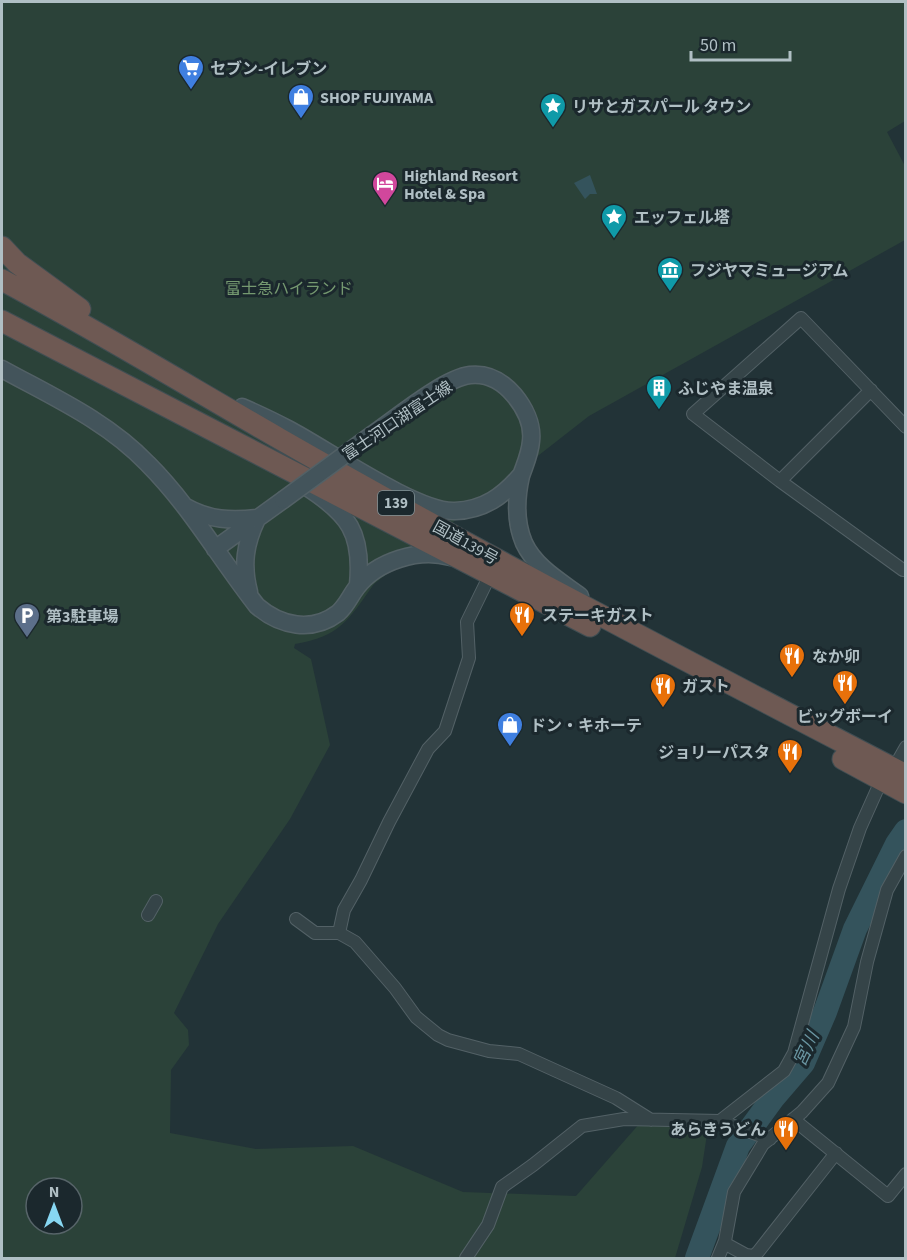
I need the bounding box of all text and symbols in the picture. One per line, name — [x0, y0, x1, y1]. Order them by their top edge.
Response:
scale bar — [691, 24, 790, 62]
text: 50 m — [700, 33, 736, 58]
supermarket icon: セブン-イレブン — [176, 53, 206, 91]
place label: セブン-イレブン — [210, 58, 327, 80]
shop icon: SHOP FUJIYAMA — [286, 82, 316, 120]
place label: SHOP FUJIYAMA — [320, 87, 434, 109]
place icon: リサとガスパール タウン — [538, 91, 568, 129]
place label: リサとガスパール タウン — [572, 96, 751, 118]
place label: Highland Resort Hotel & Spa — [404, 165, 518, 205]
hotel icon: Highland Resort Hotel & Spa — [370, 169, 400, 207]
place icon: エッフェル塔 — [599, 202, 629, 240]
place label: エッフェル塔 — [634, 207, 730, 229]
museum icon: フジヤマミュージアム — [655, 255, 685, 293]
place label: フジヤマミュージアム — [690, 260, 849, 282]
park label: 富士急ハイランド — [225, 278, 353, 300]
building icon: ふじやま温泉 — [644, 373, 674, 411]
street label: 富士河口湖富士線 — [338, 376, 457, 466]
place label: ふじやま温泉 — [678, 378, 774, 400]
road number: 139 — [378, 491, 414, 515]
street label: 国道139号 — [429, 516, 502, 570]
restaurant icon: ステーキガスト — [507, 600, 537, 638]
parking icon: 第3駐車場 — [12, 601, 42, 639]
place label: ステーキガスト — [542, 605, 654, 627]
place label: 第3駐車場 — [46, 606, 118, 628]
restaurant icon: なか卯 — [777, 641, 807, 679]
place label: なか卯 — [812, 646, 860, 668]
restaurant icon: ビッグボーイ — [830, 668, 860, 706]
restaurant icon: ガスト — [648, 671, 678, 709]
place label: ガスト — [682, 676, 730, 698]
place label: ビッグボーイ — [797, 706, 893, 728]
shop icon: ドン・キホーテ — [495, 710, 525, 748]
place label: ドン・キホーテ — [530, 715, 642, 737]
restaurant icon: ジョリーパスタ — [775, 737, 805, 775]
place label: ジョリーパスタ — [658, 742, 770, 764]
water label: 宮川 — [788, 1026, 826, 1071]
restaurant icon: あらきうどん — [771, 1114, 801, 1152]
place label: あらきうどん — [670, 1119, 766, 1141]
north arrow — [24, 1176, 84, 1236]
text: N — [49, 1181, 59, 1203]

